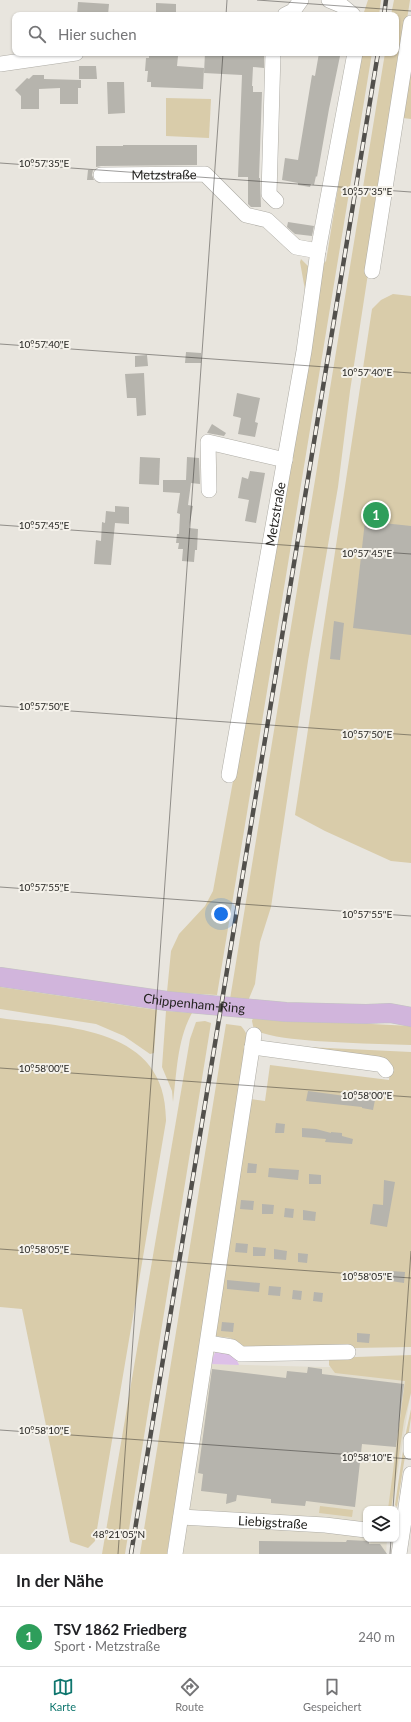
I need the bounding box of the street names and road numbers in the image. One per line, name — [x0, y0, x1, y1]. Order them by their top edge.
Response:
street label: Metzstraße — [131, 166, 197, 183]
street label: Metzstraße — [262, 480, 289, 548]
street label: Chippenham-Ring — [142, 990, 246, 1016]
street label: Liebigstraße — [238, 1512, 308, 1532]

